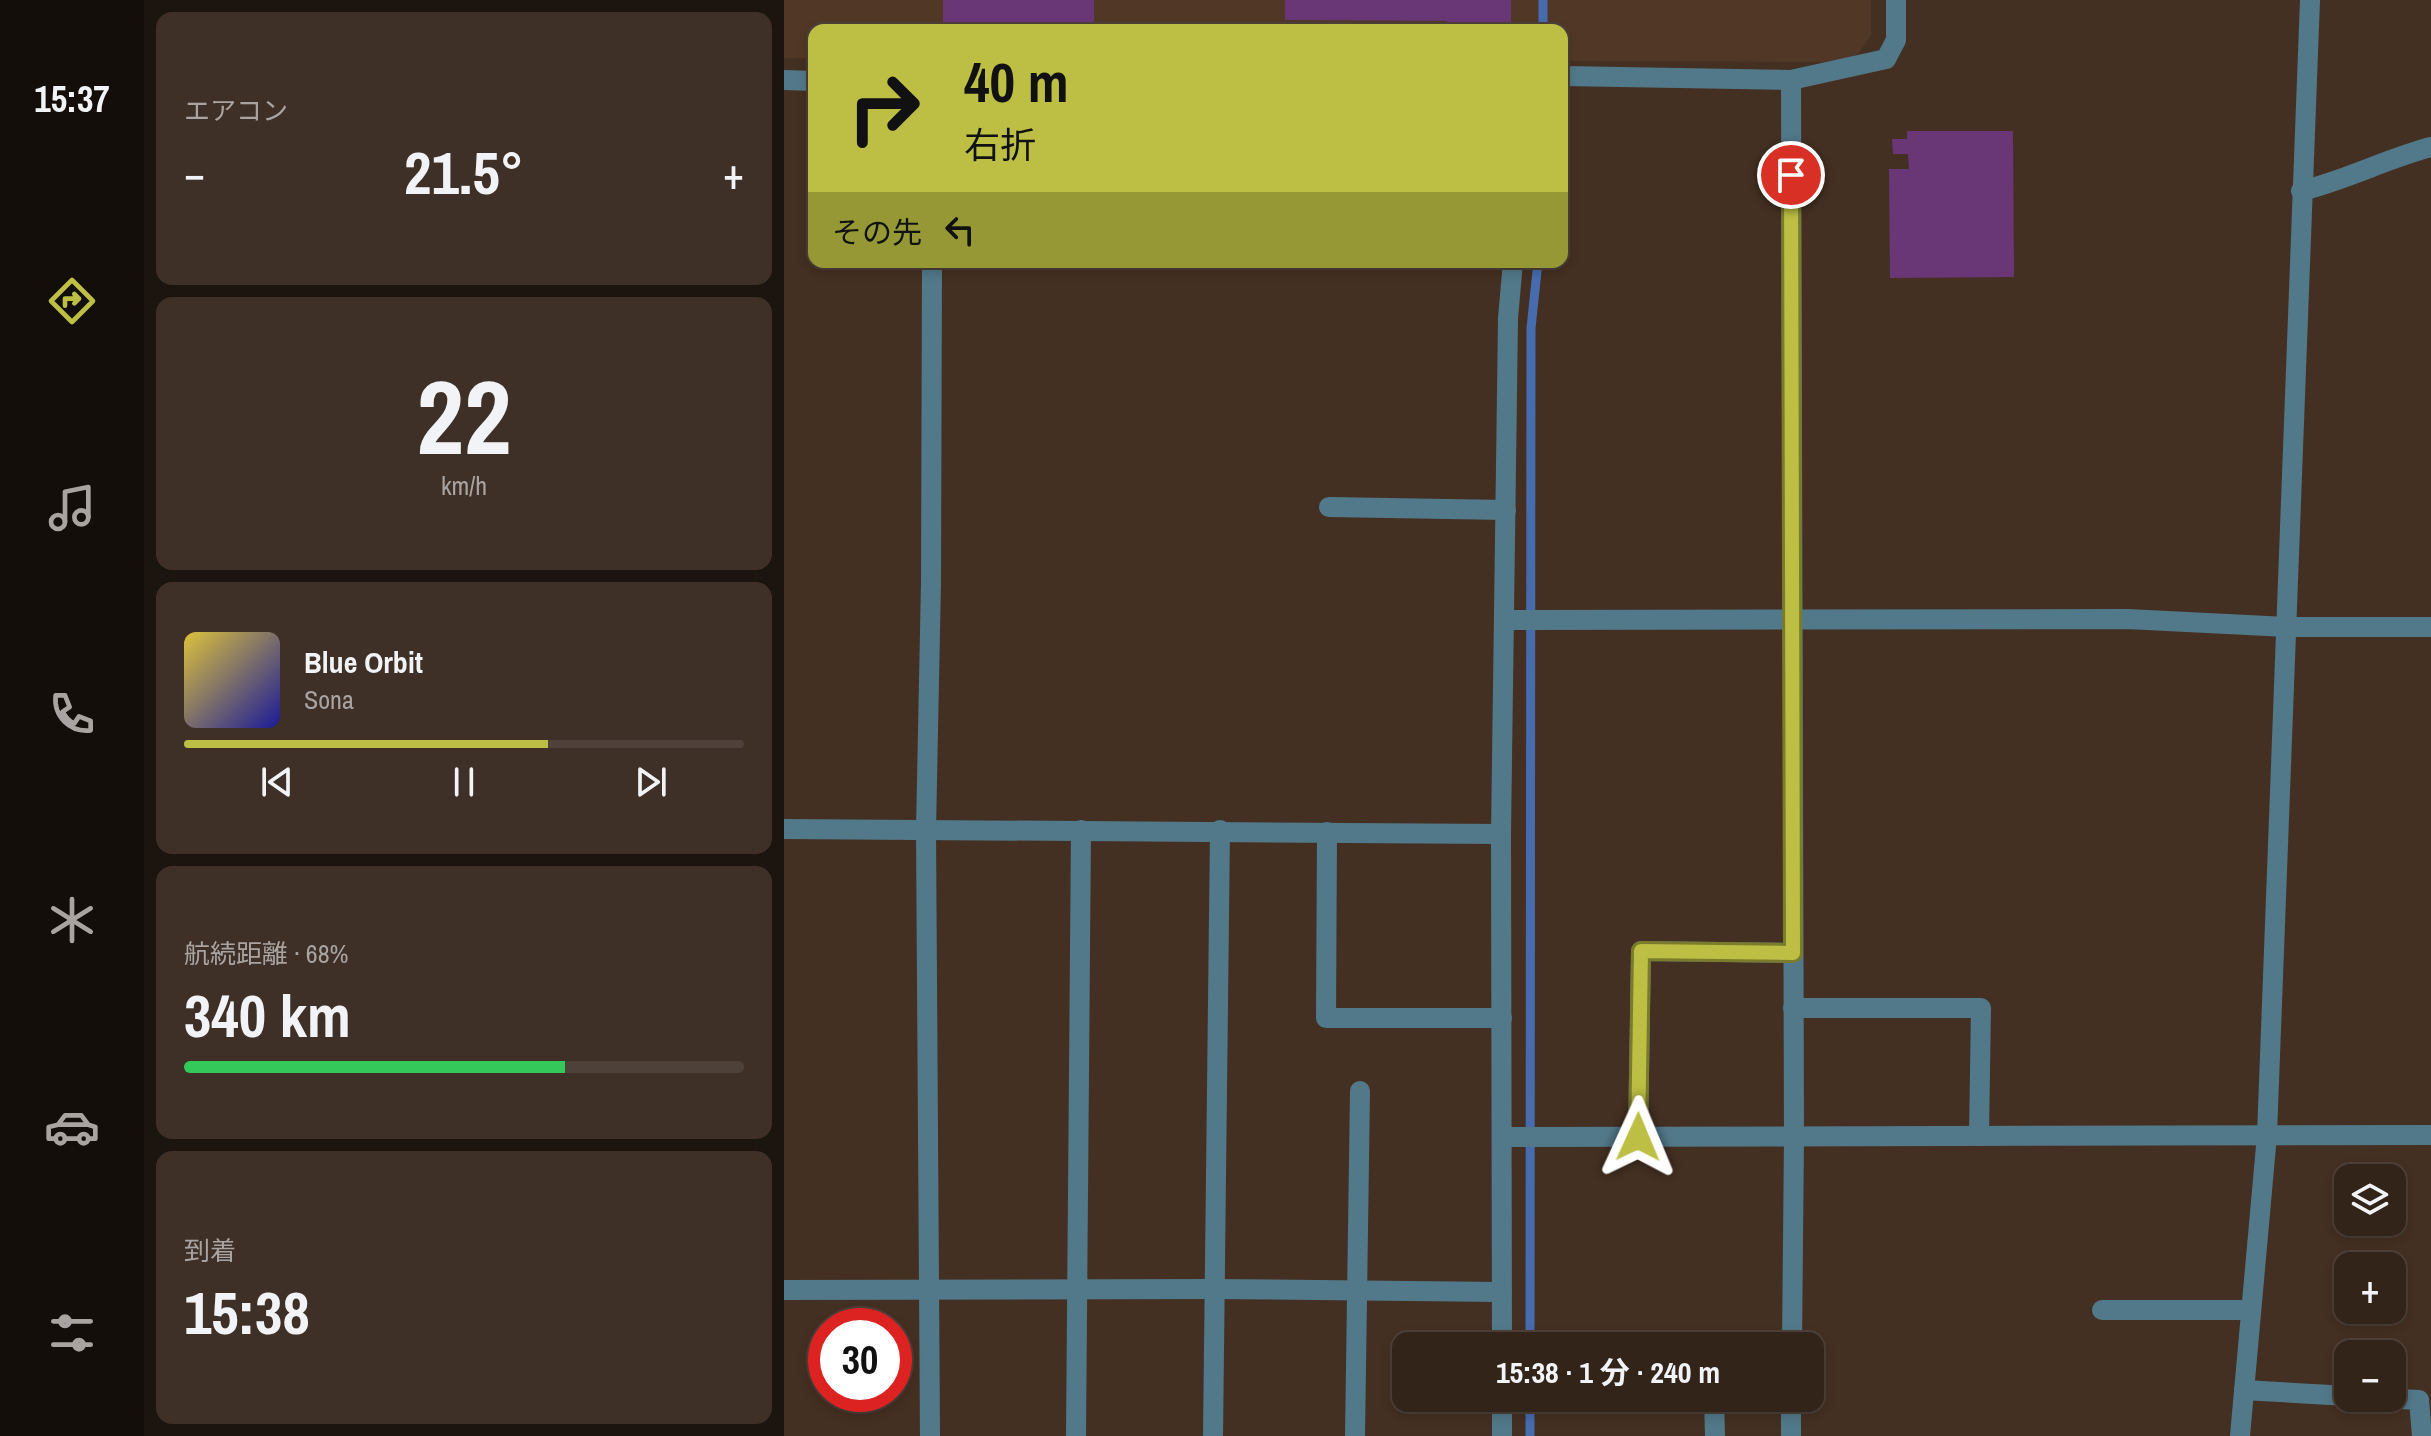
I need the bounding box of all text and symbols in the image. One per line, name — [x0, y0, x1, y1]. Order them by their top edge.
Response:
text: 40 m — [964, 44, 1069, 119]
icon: right — [832, 56, 936, 160]
text: 15:37 — [34, 75, 110, 123]
text: エアコン — [184, 93, 288, 128]
text: 右折 — [964, 121, 1036, 169]
text: 21.5° — [404, 132, 524, 213]
pin — [1757, 141, 1825, 209]
text: − — [184, 143, 205, 203]
text: + — [723, 143, 744, 203]
icon: arrive — [1769, 153, 1813, 197]
icon: left — [938, 208, 982, 252]
text: その先 — [832, 212, 922, 252]
icon: directions — [44, 273, 100, 329]
text: 22 — [417, 346, 511, 486]
text: km/h — [441, 468, 487, 503]
icon: music — [44, 480, 100, 536]
text: Blue Orbit — [304, 642, 423, 682]
text: Sona — [304, 682, 354, 717]
icon: phone — [44, 686, 100, 742]
icon: previous — [255, 760, 299, 804]
icon: pause — [442, 760, 486, 804]
icon: next — [629, 760, 673, 804]
icon: climate — [44, 892, 100, 948]
text: 航続距離 · 68% — [184, 936, 348, 971]
text: 340 km — [184, 975, 351, 1056]
position arrow — [1596, 1095, 1680, 1179]
icon: car — [44, 1099, 100, 1155]
map controls — [2334, 1164, 2406, 1412]
button: layers — [2334, 1164, 2406, 1236]
text: 到着 — [184, 1233, 236, 1268]
button: + — [2334, 1252, 2406, 1324]
text: 15:38 — [184, 1272, 310, 1353]
icon: filters — [44, 1305, 100, 1361]
speed limit sign: 30 — [808, 1308, 912, 1412]
button: − — [2334, 1340, 2406, 1412]
text: 15:38 · 1 分 · 240 m — [1496, 1352, 1720, 1392]

